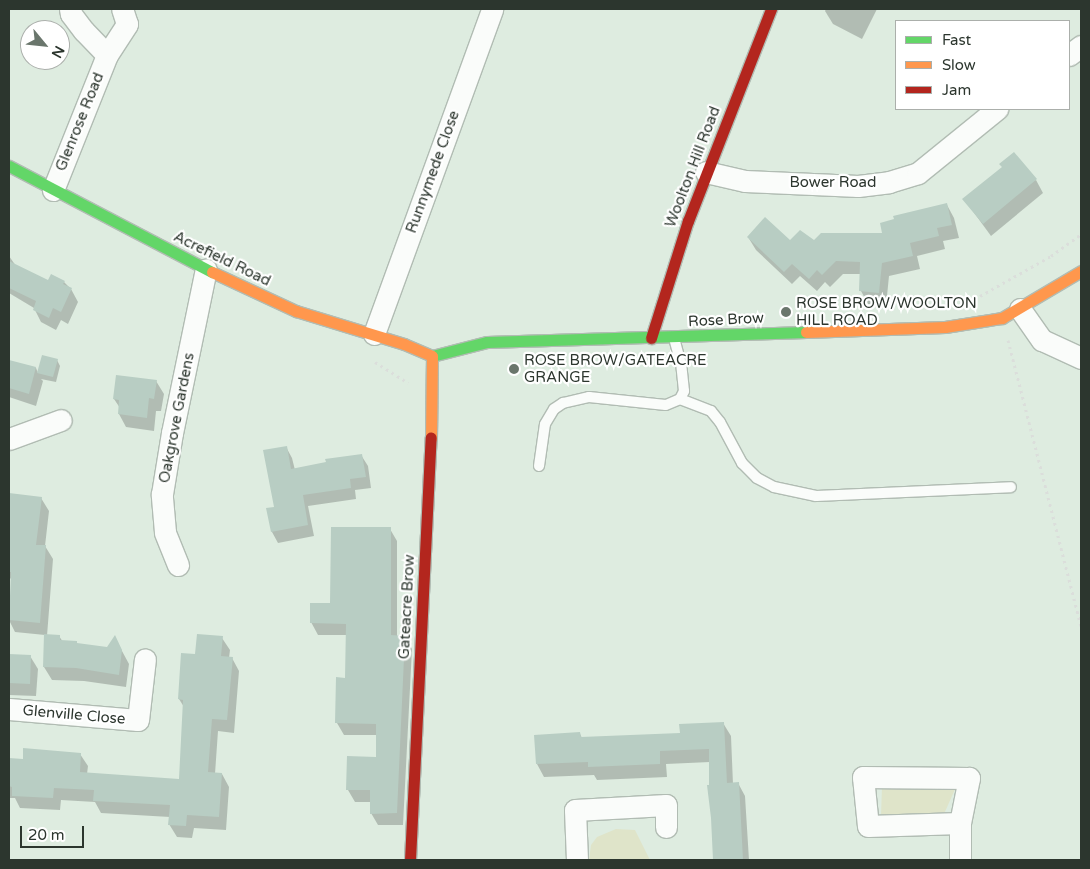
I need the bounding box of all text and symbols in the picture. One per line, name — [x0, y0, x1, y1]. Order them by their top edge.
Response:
north arrow — [20, 20, 70, 70]
legend — [895, 20, 1070, 110]
text: Fast — [942, 31, 971, 49]
text: N — [48, 43, 68, 61]
text: Slow — [942, 56, 976, 74]
street label: Glenrose Road — [52, 70, 108, 174]
text: Jam — [942, 81, 971, 99]
street label: Woolton Hill Road — [662, 104, 724, 230]
street label: Runnymede Close — [402, 108, 464, 236]
street label: Bower Road — [790, 174, 876, 192]
street label: Acrefield Road — [170, 228, 274, 290]
place label: ROSE BROW/WOOLTON HILL ROAD — [796, 294, 977, 329]
marker: ROSE BROW/WOOLTON HILL ROAD — [780, 306, 792, 318]
street label: Rose Brow — [688, 309, 764, 331]
street label: Oakgrove Gardens — [156, 351, 198, 485]
place label: ROSE BROW/GATEACRE GRANGE — [524, 351, 707, 386]
marker: ROSE BROW/GATEACRE GRANGE — [508, 363, 520, 375]
street label: Gateacre Brow — [395, 554, 419, 660]
street label: Glenville Close — [22, 702, 126, 728]
scale bar — [22, 816, 86, 848]
text: 20 m — [28, 826, 65, 844]

